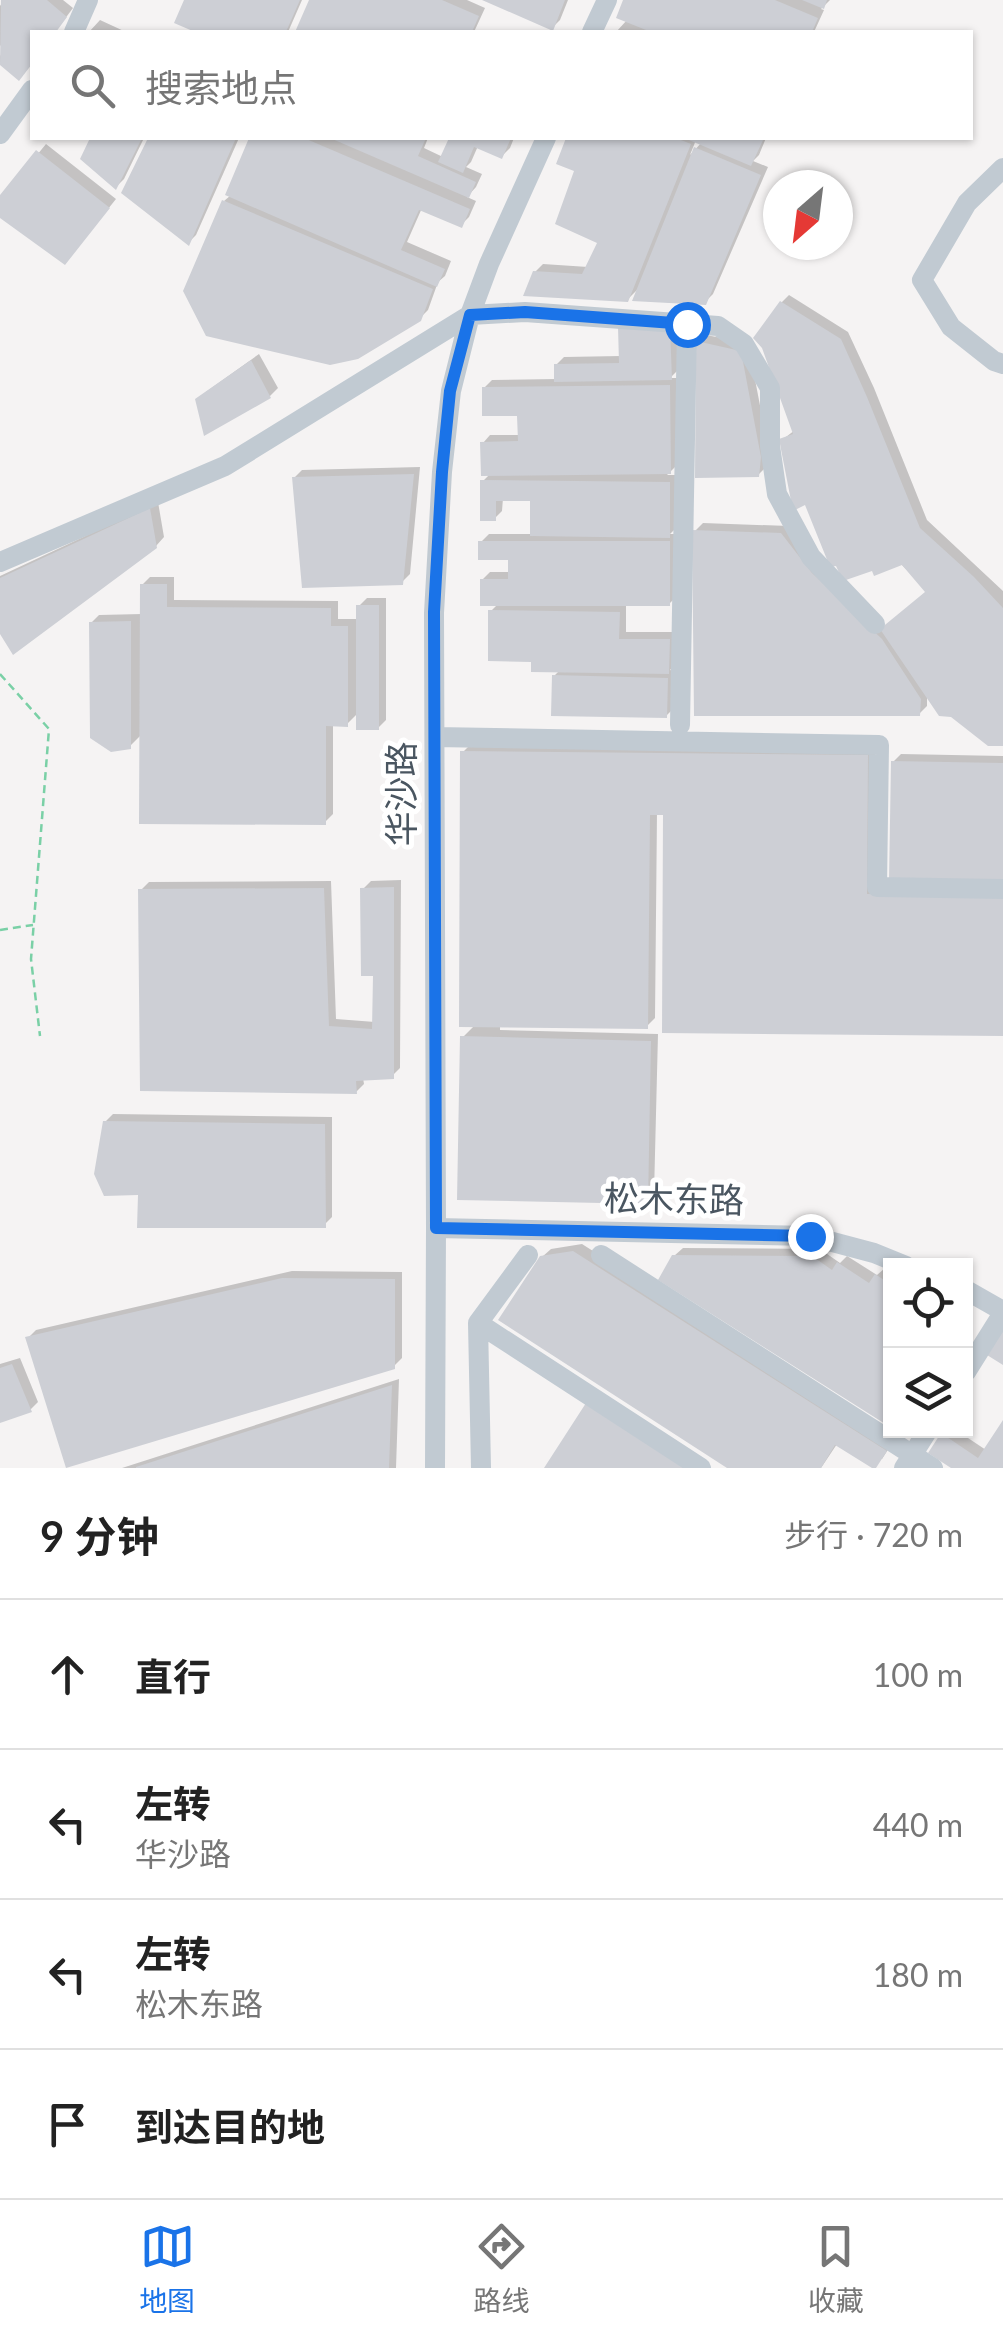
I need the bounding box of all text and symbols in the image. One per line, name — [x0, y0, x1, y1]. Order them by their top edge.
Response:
search box — [30, 30, 973, 140]
icon: search — [65, 58, 120, 113]
text: 搜索地点 — [145, 64, 297, 110]
north arrow — [763, 170, 853, 260]
route start — [665, 302, 711, 348]
street label: 华沙路 — [379, 741, 421, 847]
street label: 松木东路 — [604, 1176, 744, 1220]
route end — [788, 1214, 834, 1260]
map controls — [883, 1258, 973, 1438]
button: locate — [883, 1258, 973, 1348]
button: layers — [883, 1348, 973, 1438]
text: 9 分钟 — [40, 1511, 159, 1561]
text: 步行 · 720 m — [784, 1515, 963, 1554]
icon: ahead — [40, 1647, 95, 1702]
text: 直行 — [135, 1653, 211, 1699]
text: 100 m — [873, 1655, 963, 1694]
text: 左转 — [135, 1780, 211, 1826]
icon: left — [40, 1797, 95, 1852]
text: 440 m — [873, 1805, 963, 1844]
text: 华沙路 — [135, 1834, 231, 1873]
text: 左转 — [135, 1930, 211, 1976]
icon: left — [40, 1947, 95, 2002]
text: 180 m — [873, 1955, 963, 1994]
text: 松木东路 — [135, 1984, 263, 2023]
icon: arrive — [40, 2097, 95, 2152]
text: 到达目的地 — [135, 2103, 325, 2149]
tab: 地图 — [139, 2219, 195, 2319]
tab: 路线 — [473, 2219, 530, 2319]
tab: 收藏 — [808, 2219, 864, 2319]

